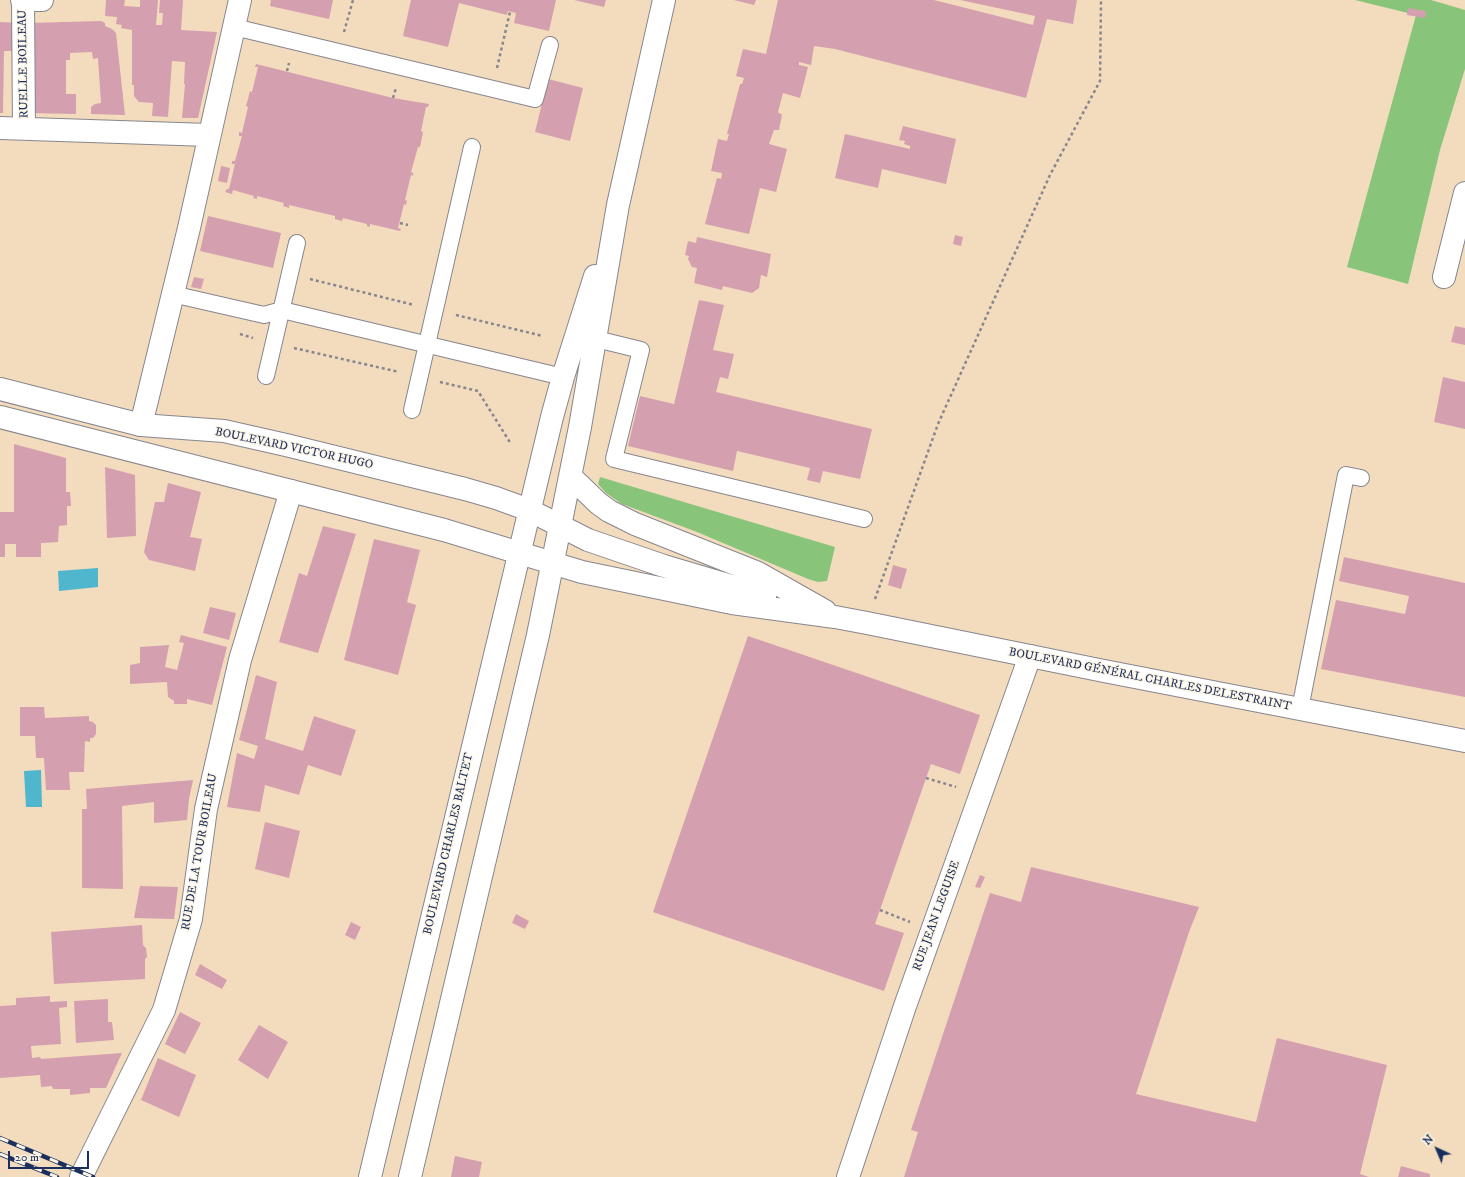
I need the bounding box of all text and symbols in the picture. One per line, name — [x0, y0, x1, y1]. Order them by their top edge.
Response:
street label: RUELLE BOILEAU — [16, 10, 32, 118]
street label: BOULEVARD VICTOR HUGO — [214, 425, 374, 473]
street label: BOULEVARD GÉNÉRAL CHARLES DELESTRAINT — [1007, 645, 1293, 715]
street label: BOULEVARD CHARLES BALTET — [421, 752, 477, 936]
street label: RUE DE LA TOUR BOILEAU — [179, 772, 221, 932]
street label: RUE JEAN LEGUISE — [910, 859, 964, 973]
north arrow — [1417, 1129, 1457, 1169]
text: N — [1421, 1132, 1437, 1149]
scale bar — [10, 1143, 91, 1169]
text: 20 m — [15, 1150, 39, 1165]

